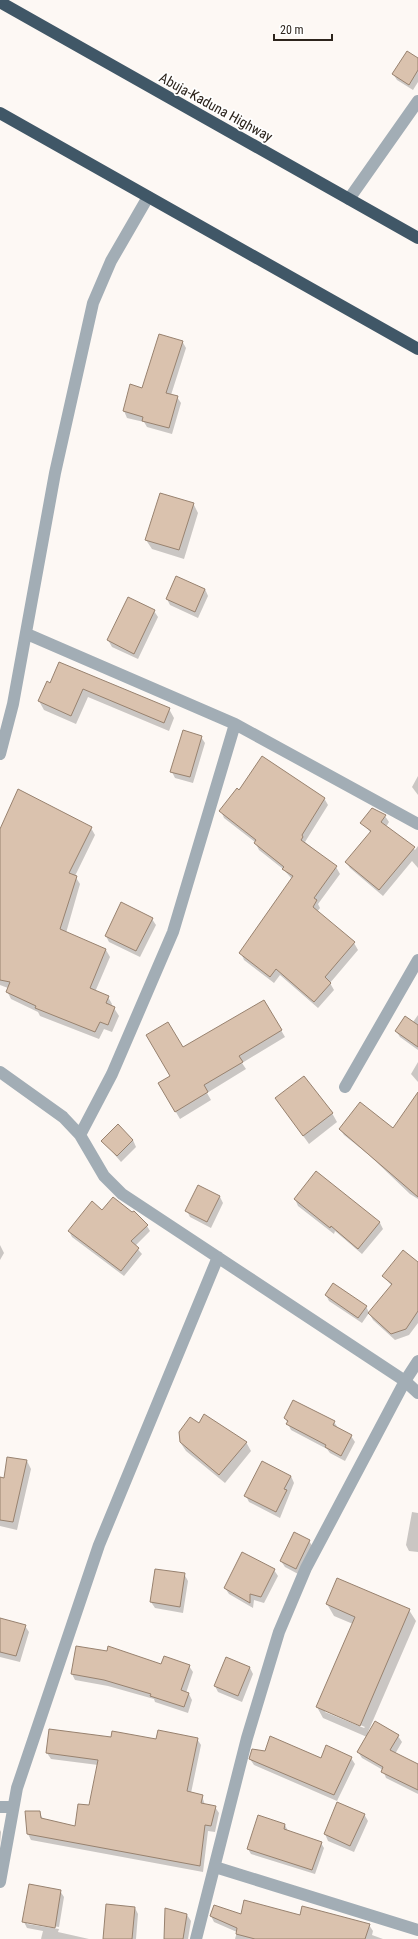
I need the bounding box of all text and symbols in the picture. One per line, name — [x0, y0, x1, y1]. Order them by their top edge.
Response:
scale bar — [274, 16, 332, 42]
text: 20 m — [280, 23, 304, 37]
street label: Abuja-Kaduna Highway — [157, 69, 276, 145]

